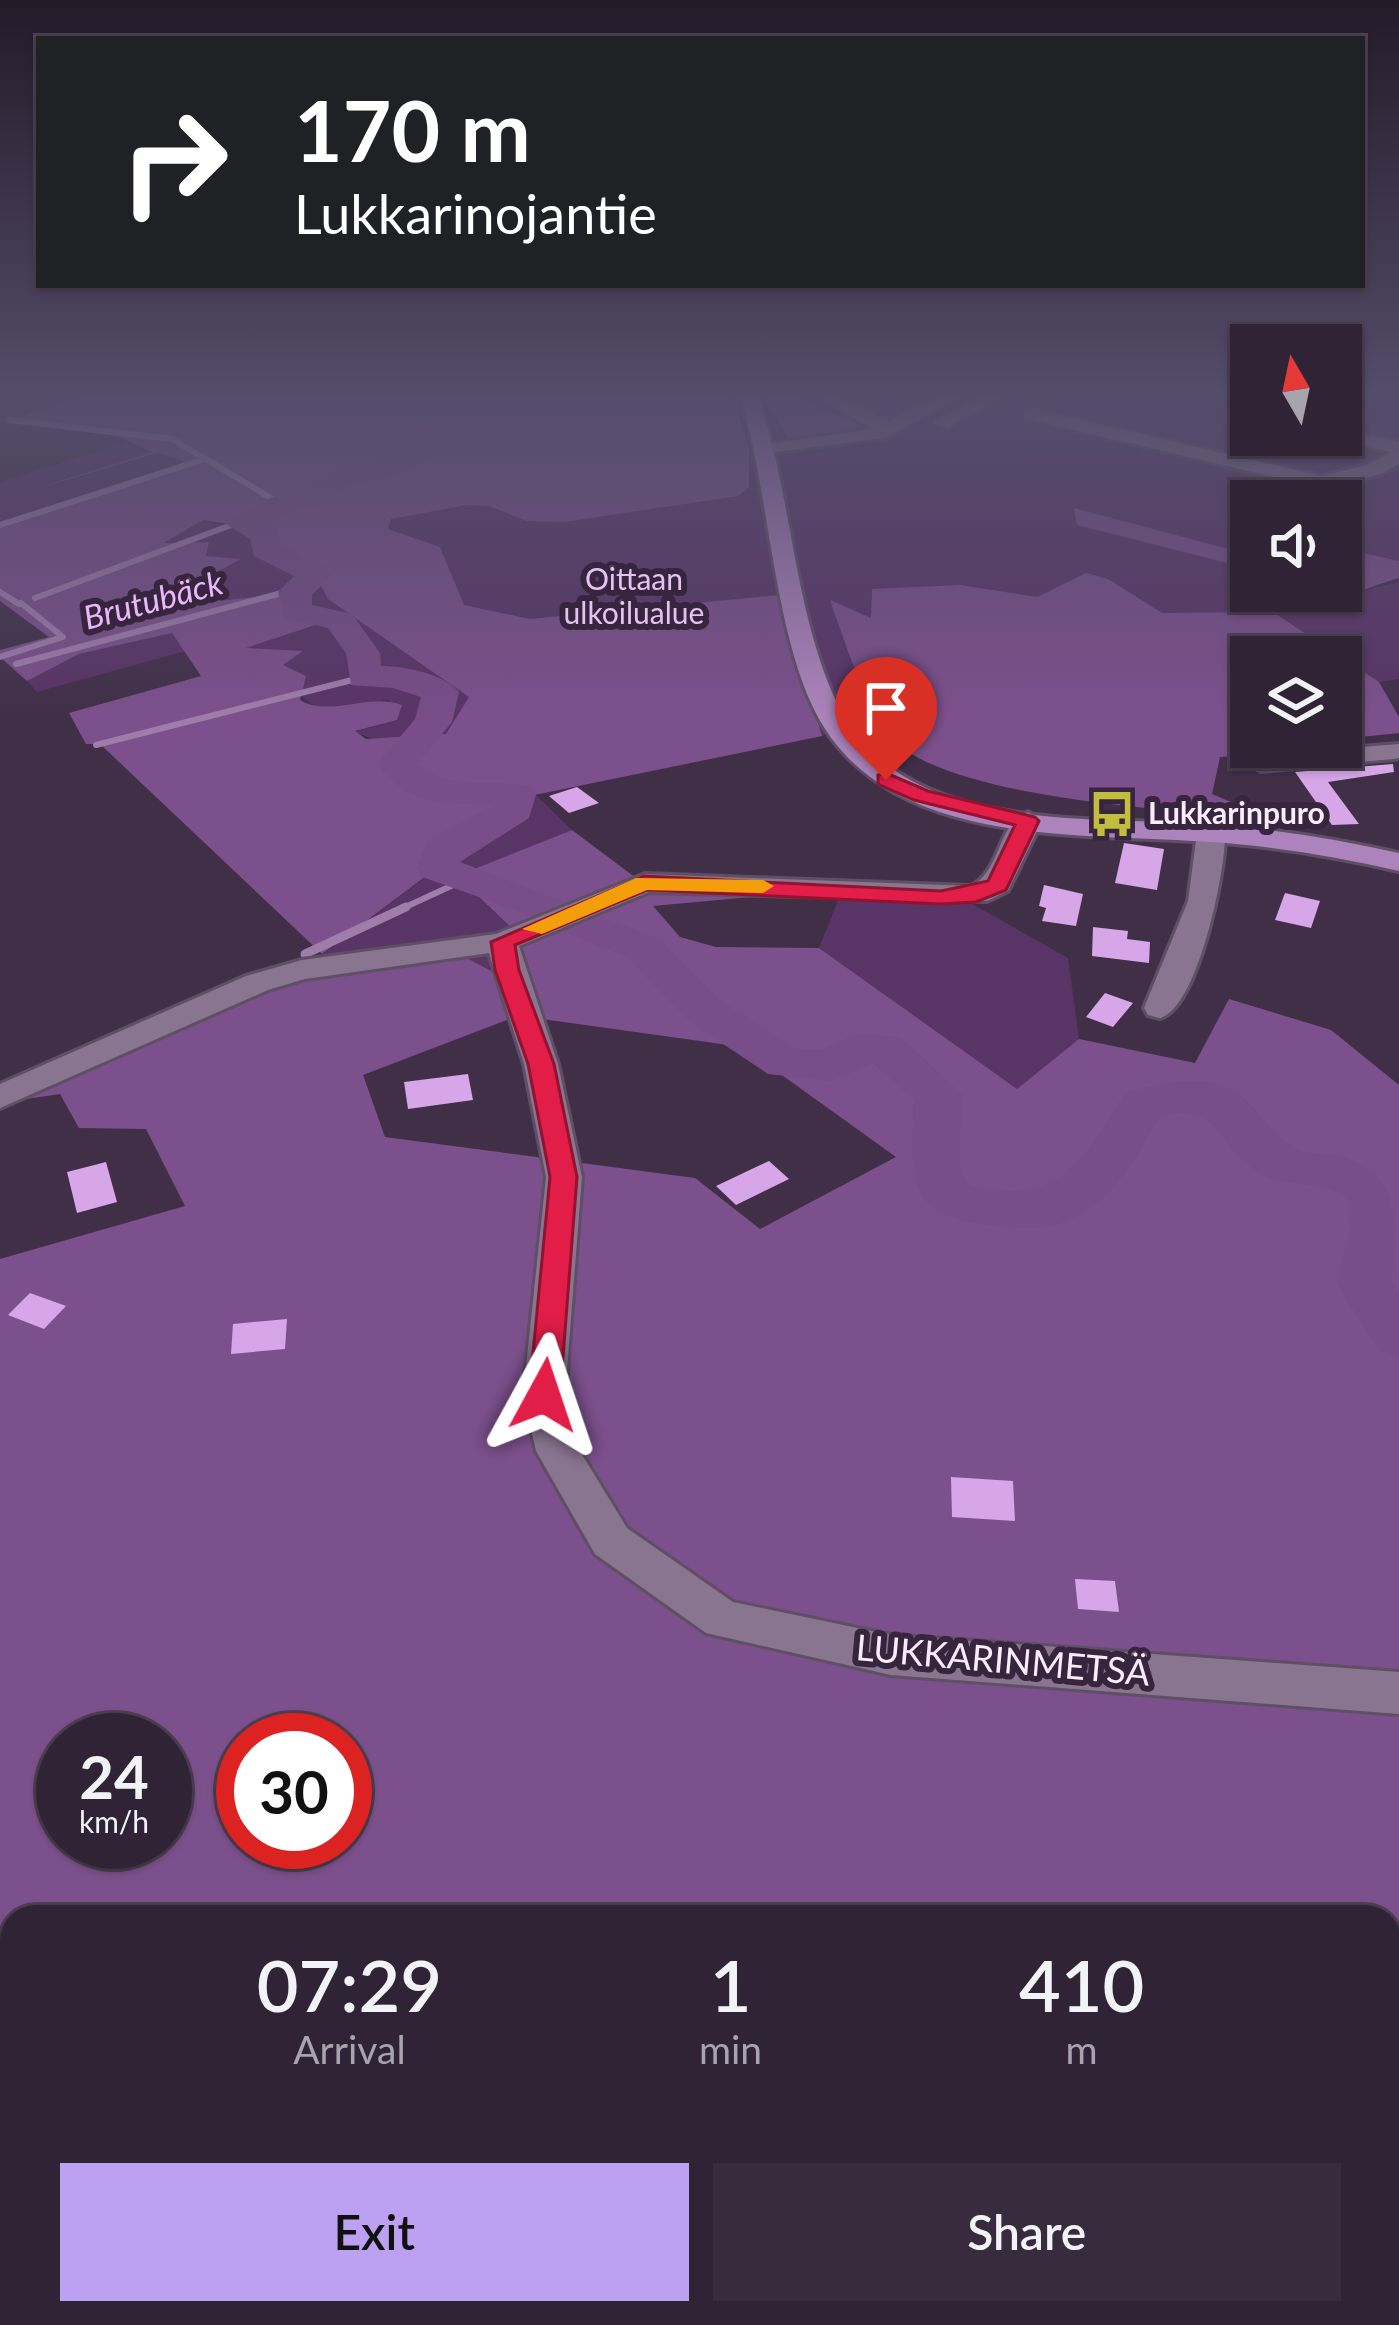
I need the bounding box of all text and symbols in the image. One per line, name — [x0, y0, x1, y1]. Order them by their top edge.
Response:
text: 170 m — [294, 79, 531, 180]
icon: right — [96, 84, 252, 240]
text: Lukkarinojantie — [294, 181, 657, 246]
north arrow — [1230, 324, 1362, 456]
map controls — [1230, 324, 1362, 768]
button: sound — [1230, 480, 1362, 612]
park label: Oittaan ulkoilualue — [564, 560, 704, 630]
water label: Brutubäck — [79, 561, 227, 637]
button: layers — [1230, 636, 1362, 768]
pin — [835, 657, 937, 780]
icon: arrive — [853, 675, 919, 741]
bus stop icon: Lukkarinpuro — [1087, 789, 1137, 839]
place label: Lukkarinpuro — [1148, 794, 1325, 830]
position arrow — [481, 1332, 607, 1458]
street label: LUKKARINMETSÄ — [854, 1624, 1153, 1694]
speed limit sign: 30 — [216, 1713, 372, 1869]
text: 24 — [79, 1740, 149, 1812]
text: km/h — [79, 1803, 149, 1839]
text: 07:29 — [257, 1941, 442, 2027]
text: 1 — [710, 1941, 751, 2027]
text: 410 — [1019, 1941, 1144, 2027]
text: Arrival — [293, 2026, 406, 2072]
text: min — [699, 2026, 762, 2072]
text: m — [1066, 2026, 1098, 2072]
button: Exit — [60, 2163, 689, 2301]
button: Share — [713, 2163, 1341, 2301]

